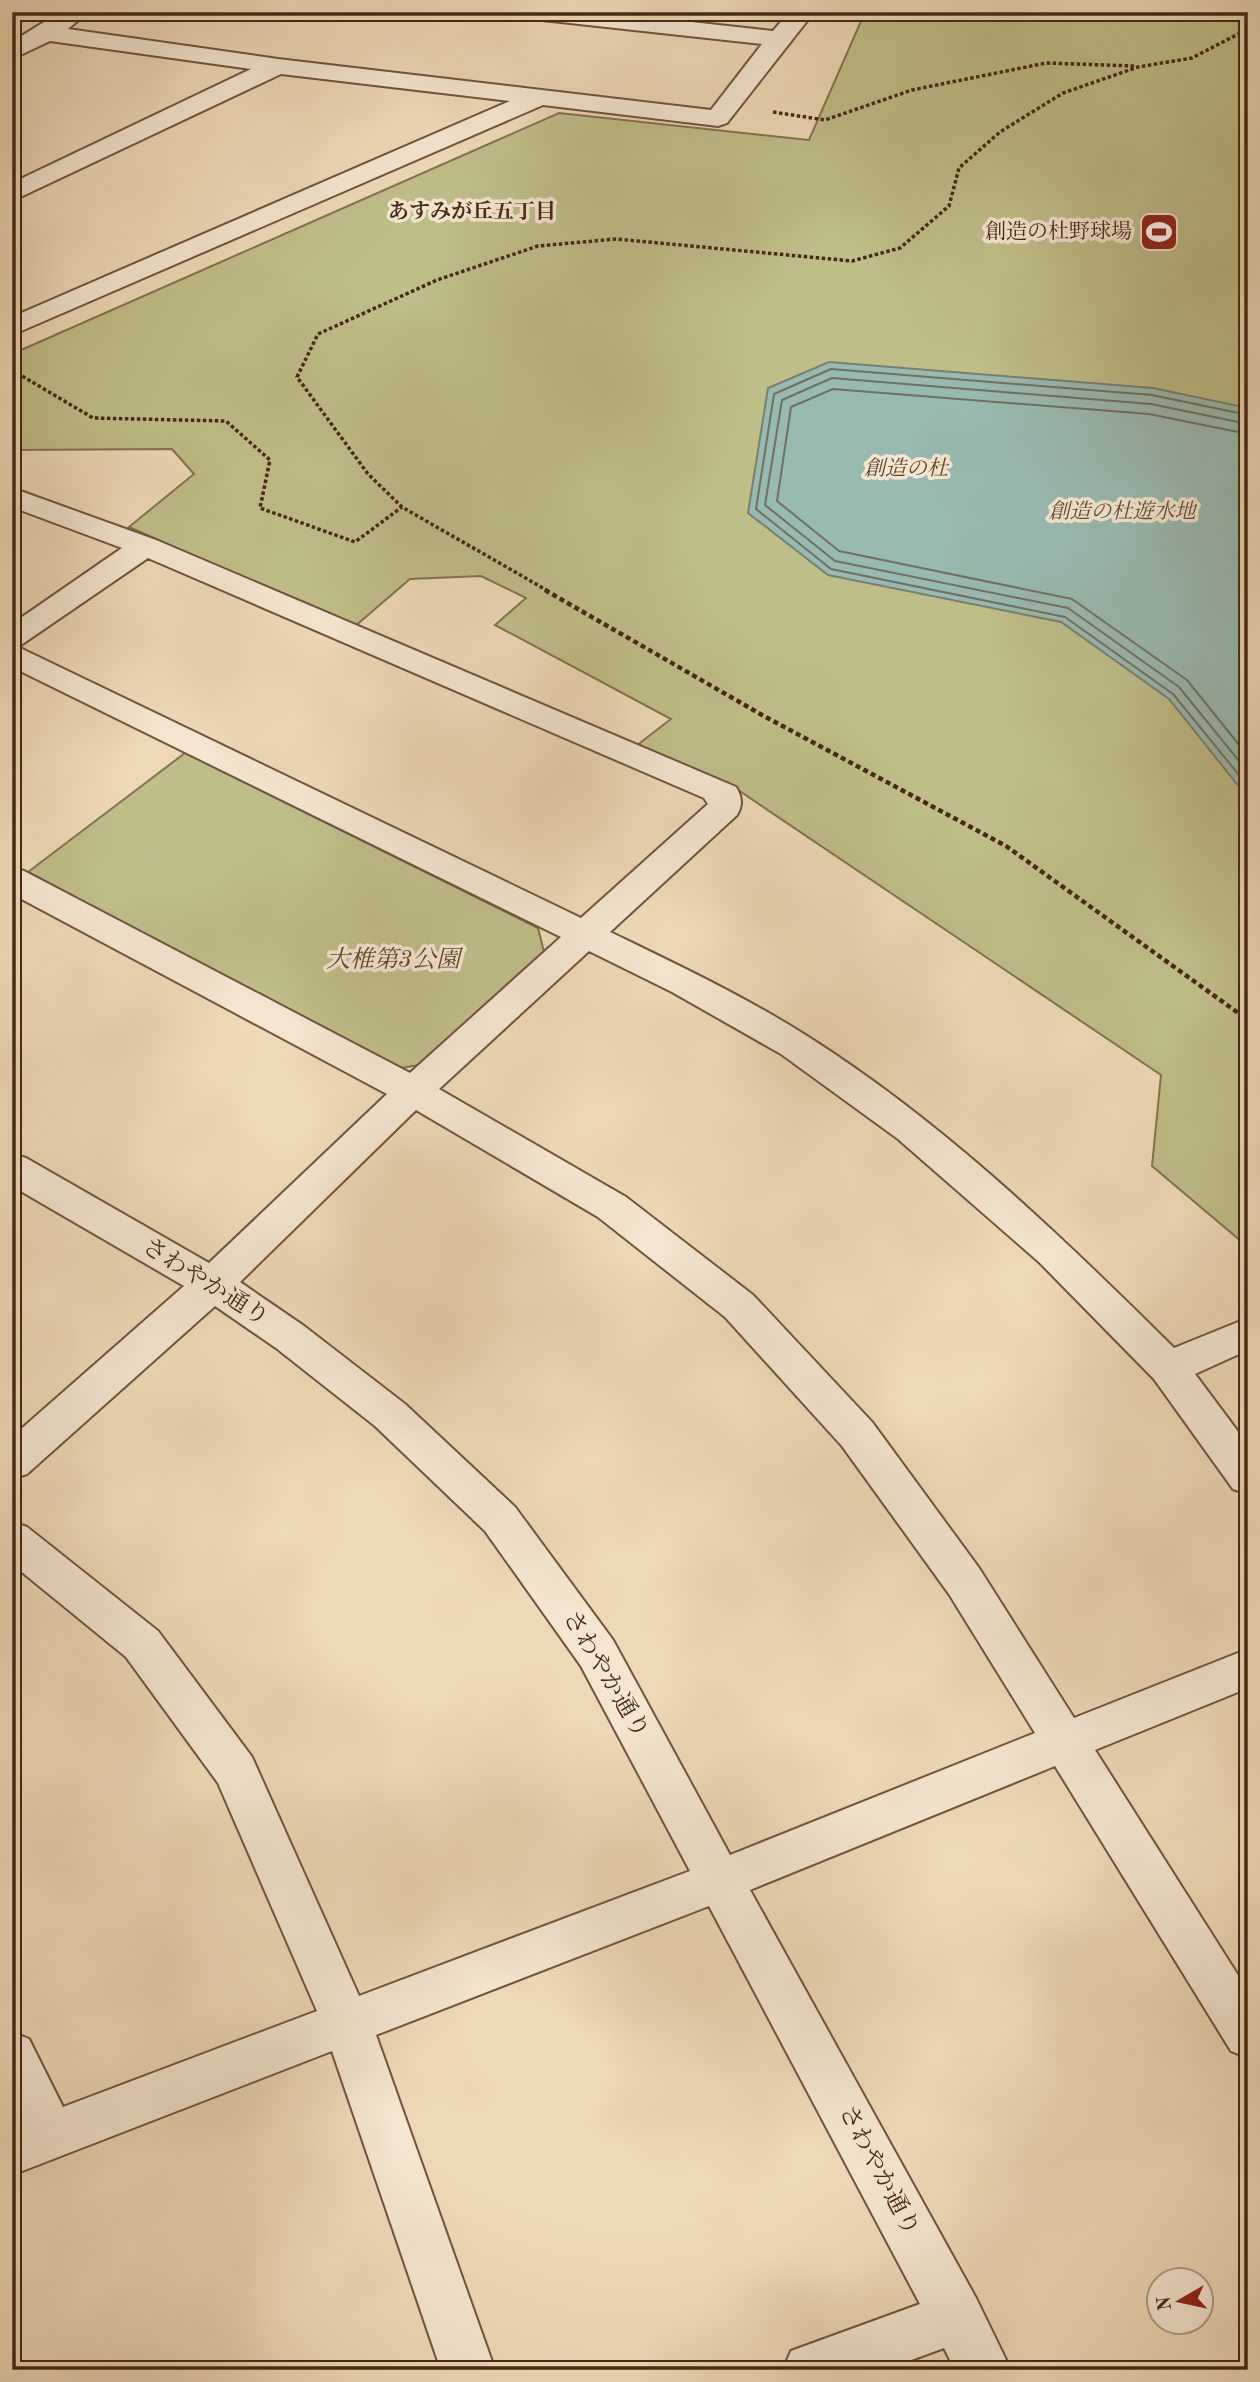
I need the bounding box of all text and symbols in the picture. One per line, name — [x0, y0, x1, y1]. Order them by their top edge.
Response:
district label: あすみが丘五丁目 — [388, 200, 556, 223]
sports icon: 創造の杜野球場 — [1138, 211, 1180, 253]
place label: 創造の杜野球場 — [985, 220, 1132, 243]
park label: 創造の杜 — [864, 457, 950, 480]
water label: 創造の杜遊水地 — [1049, 500, 1197, 523]
park label: 大椎第3公園 — [326, 946, 464, 973]
street label: さわやか通り — [138, 1233, 273, 1331]
street label: さわやか通り — [558, 1606, 654, 1743]
street label: さわやか通り — [834, 2101, 924, 2240]
north arrow — [1144, 2266, 1214, 2336]
text: N — [1155, 2294, 1176, 2312]

